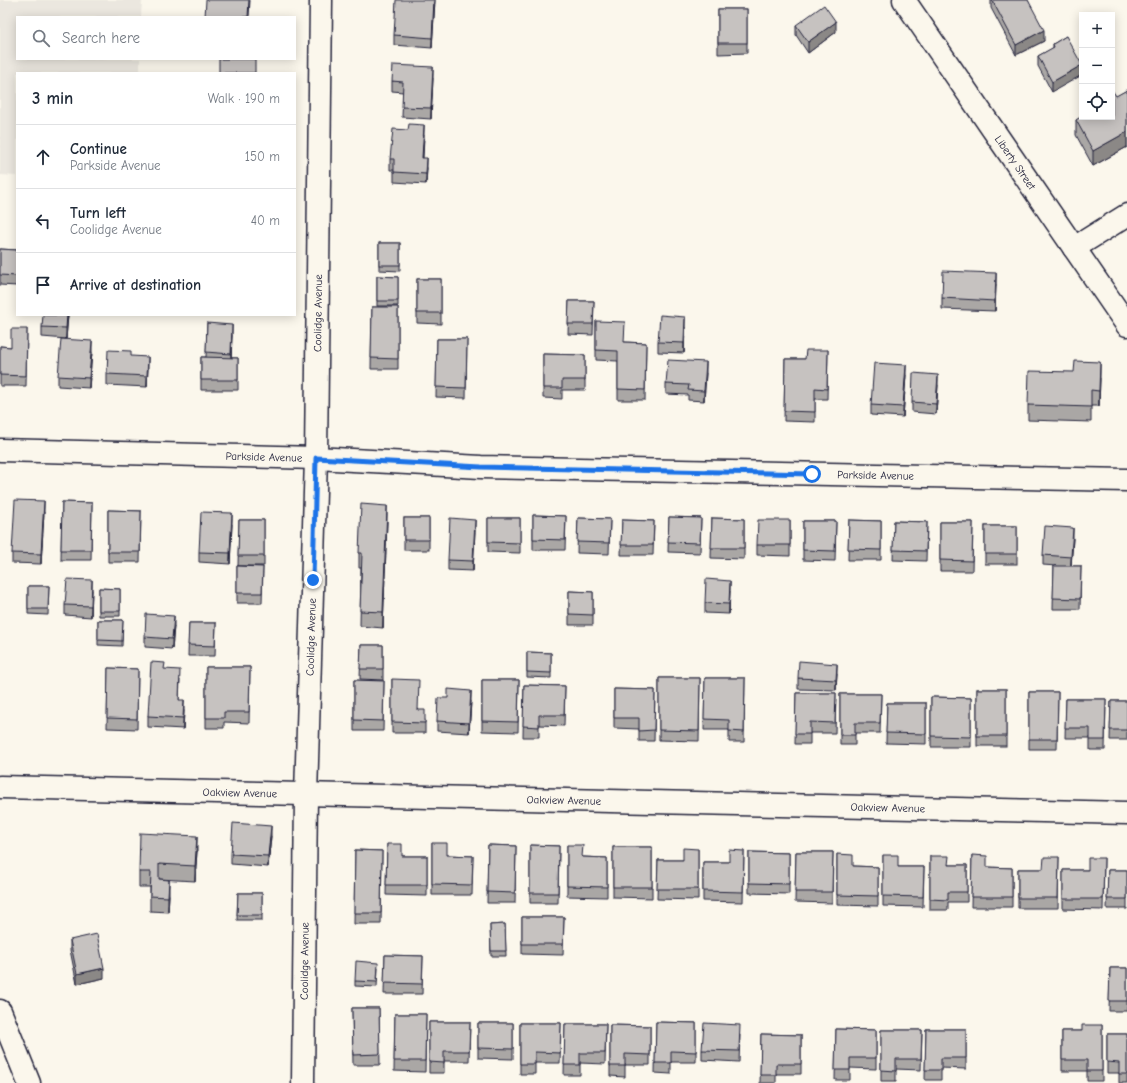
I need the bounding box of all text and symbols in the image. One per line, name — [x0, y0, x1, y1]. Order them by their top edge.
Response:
map controls — [1079, 12, 1115, 120]
button: + — [1079, 12, 1115, 48]
search box — [16, 16, 296, 60]
icon: search — [30, 27, 52, 49]
text: Search here — [62, 29, 140, 47]
button: − — [1079, 48, 1115, 84]
button: locate — [1079, 84, 1115, 120]
text: 3 min — [32, 89, 73, 108]
text: Walk · 190 m — [208, 91, 280, 106]
street label: Liberty Street — [992, 133, 1039, 193]
text: Continue — [70, 140, 127, 158]
icon: ahead — [32, 146, 54, 168]
text: 150 m — [245, 149, 280, 164]
text: Parkside Avenue — [70, 158, 161, 173]
text: Turn left — [70, 204, 126, 222]
icon: left — [32, 210, 54, 232]
text: 40 m — [251, 213, 280, 228]
text: Coolidge Avenue — [70, 222, 162, 237]
icon: arrive — [32, 274, 54, 296]
street label: Coolidge Avenue — [311, 274, 325, 352]
text: Arrive at destination — [70, 276, 201, 294]
street label: Parkside Avenue — [225, 450, 303, 465]
route start — [803, 465, 821, 483]
street label: Parkside Avenue — [837, 468, 915, 483]
route end — [304, 571, 322, 589]
street label: Coolidge Avenue — [304, 598, 319, 676]
street label: Oakview Avenue — [203, 786, 278, 800]
street label: Oakview Avenue — [526, 793, 602, 808]
street label: Oakview Avenue — [850, 801, 926, 815]
street label: Coolidge Avenue — [298, 922, 312, 1000]

